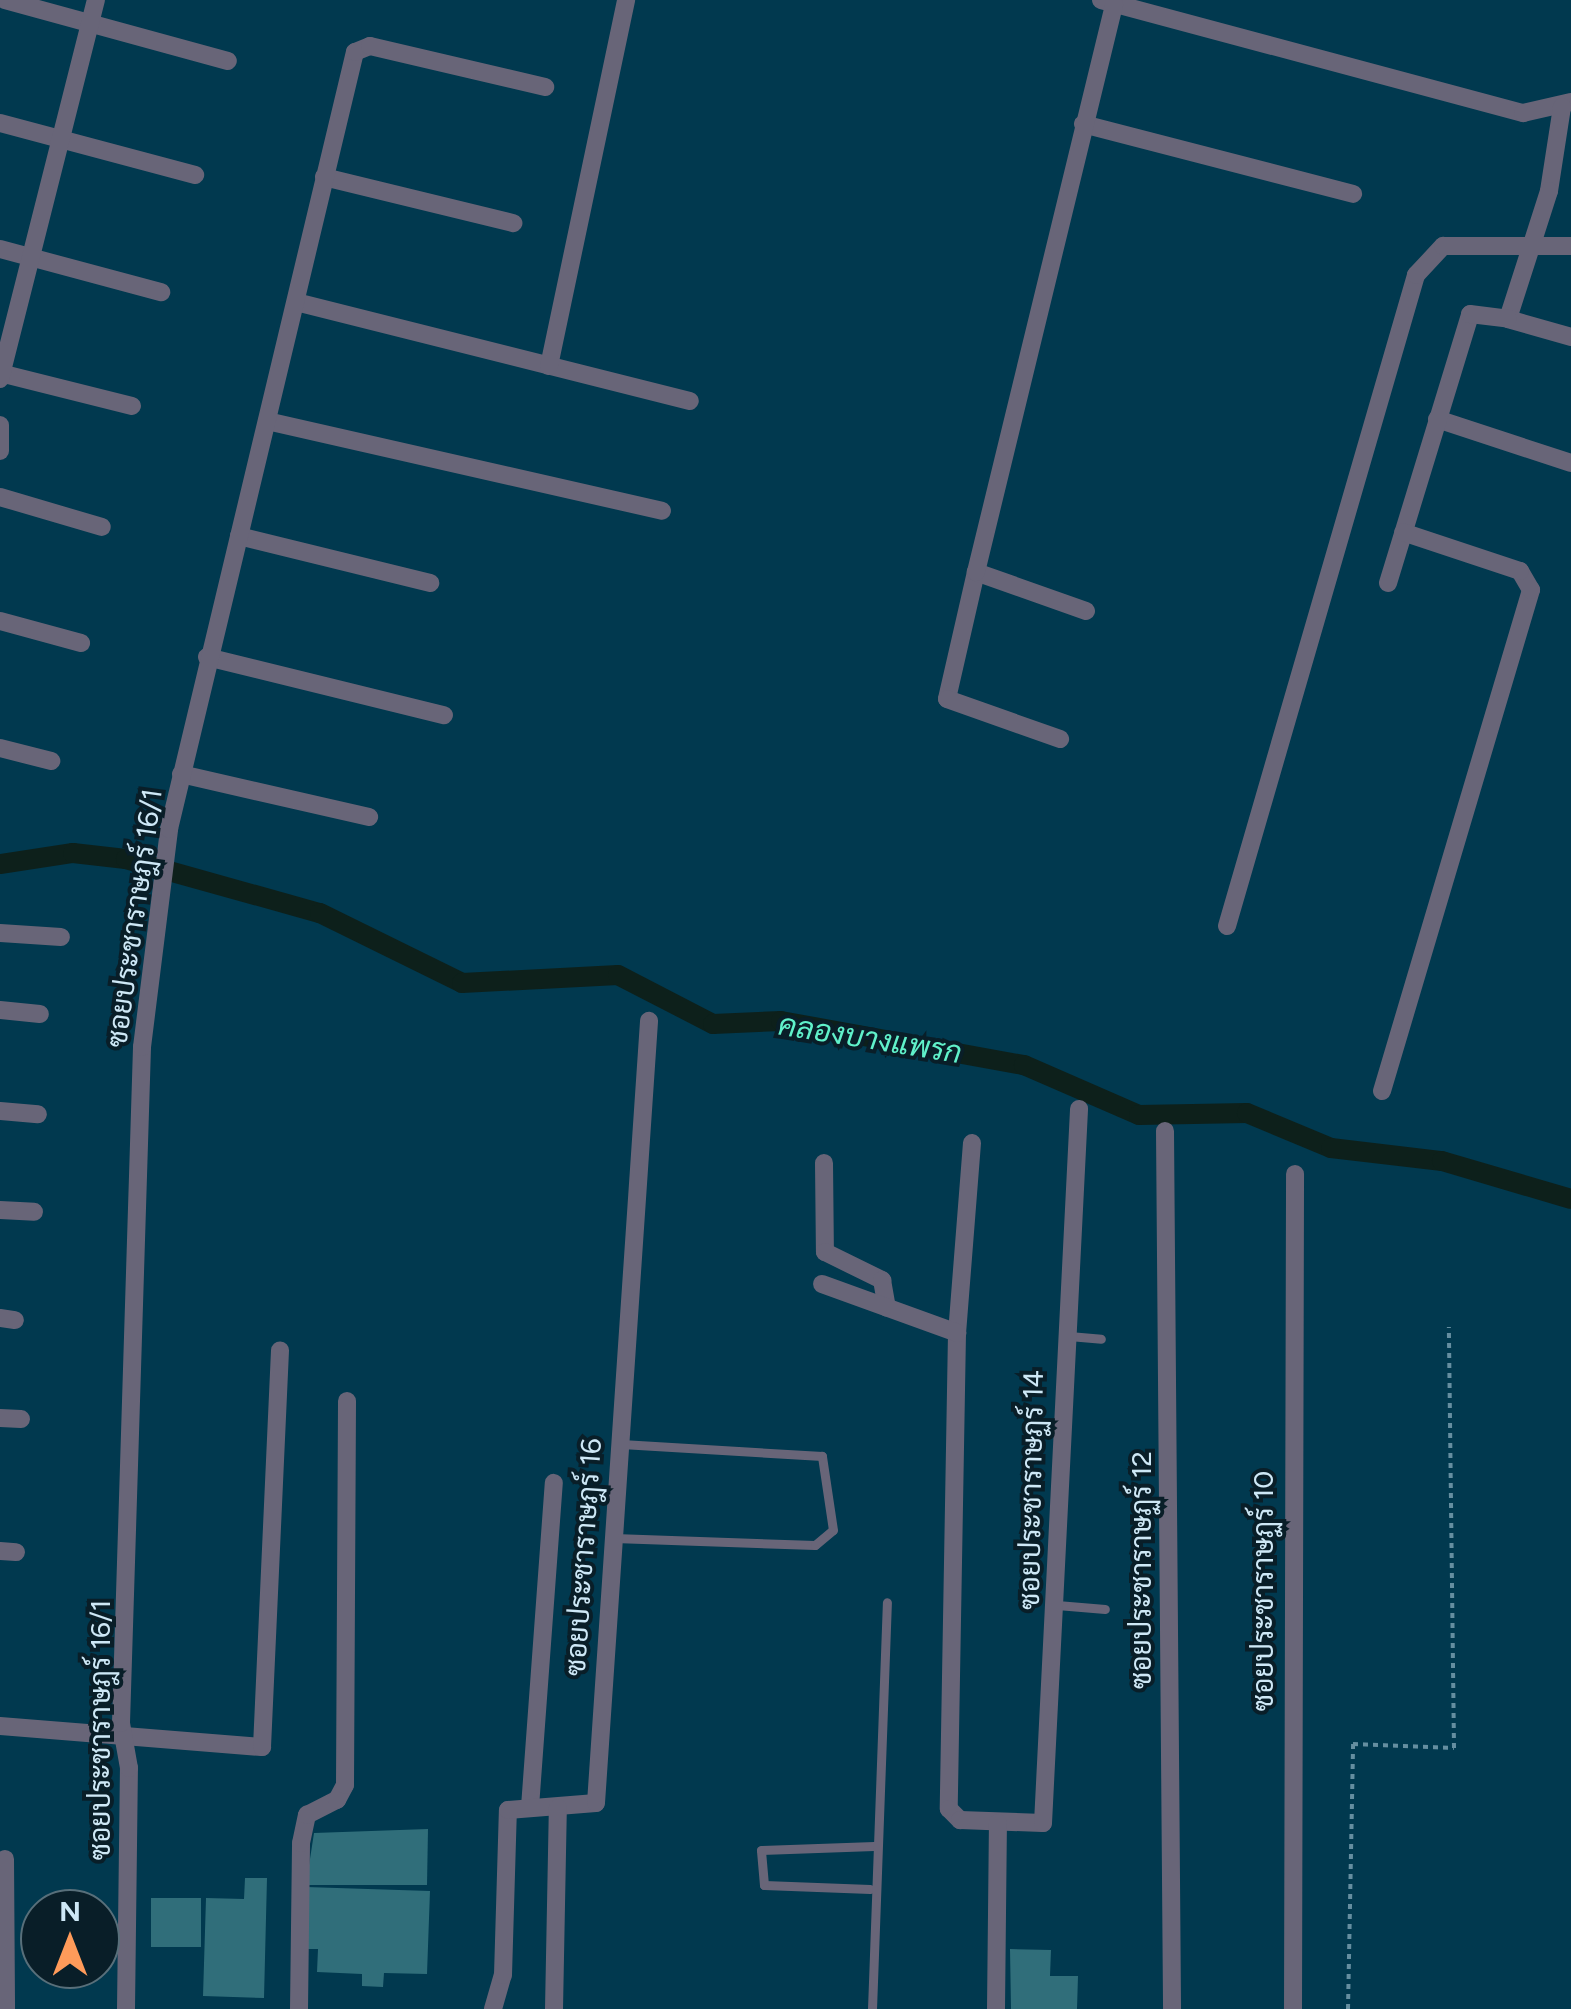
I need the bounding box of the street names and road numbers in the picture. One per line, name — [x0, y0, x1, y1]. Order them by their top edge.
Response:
street label: ซอยประชาราษฎร์ 16/1 — [99, 787, 169, 1049]
street label: ซอยประชาราษฏร์ 14 — [1012, 1370, 1050, 1610]
street label: ซอยประชาราษฎร์ 16 — [558, 1437, 608, 1677]
street label: ซอยประชาราษฏร์ 12 — [1124, 1451, 1158, 1689]
street label: ซอยประชาราษฏร์ 10 — [1246, 1471, 1280, 1711]
street label: ซอยประชาราษฎร์ 16/1 — [83, 1600, 117, 1860]

